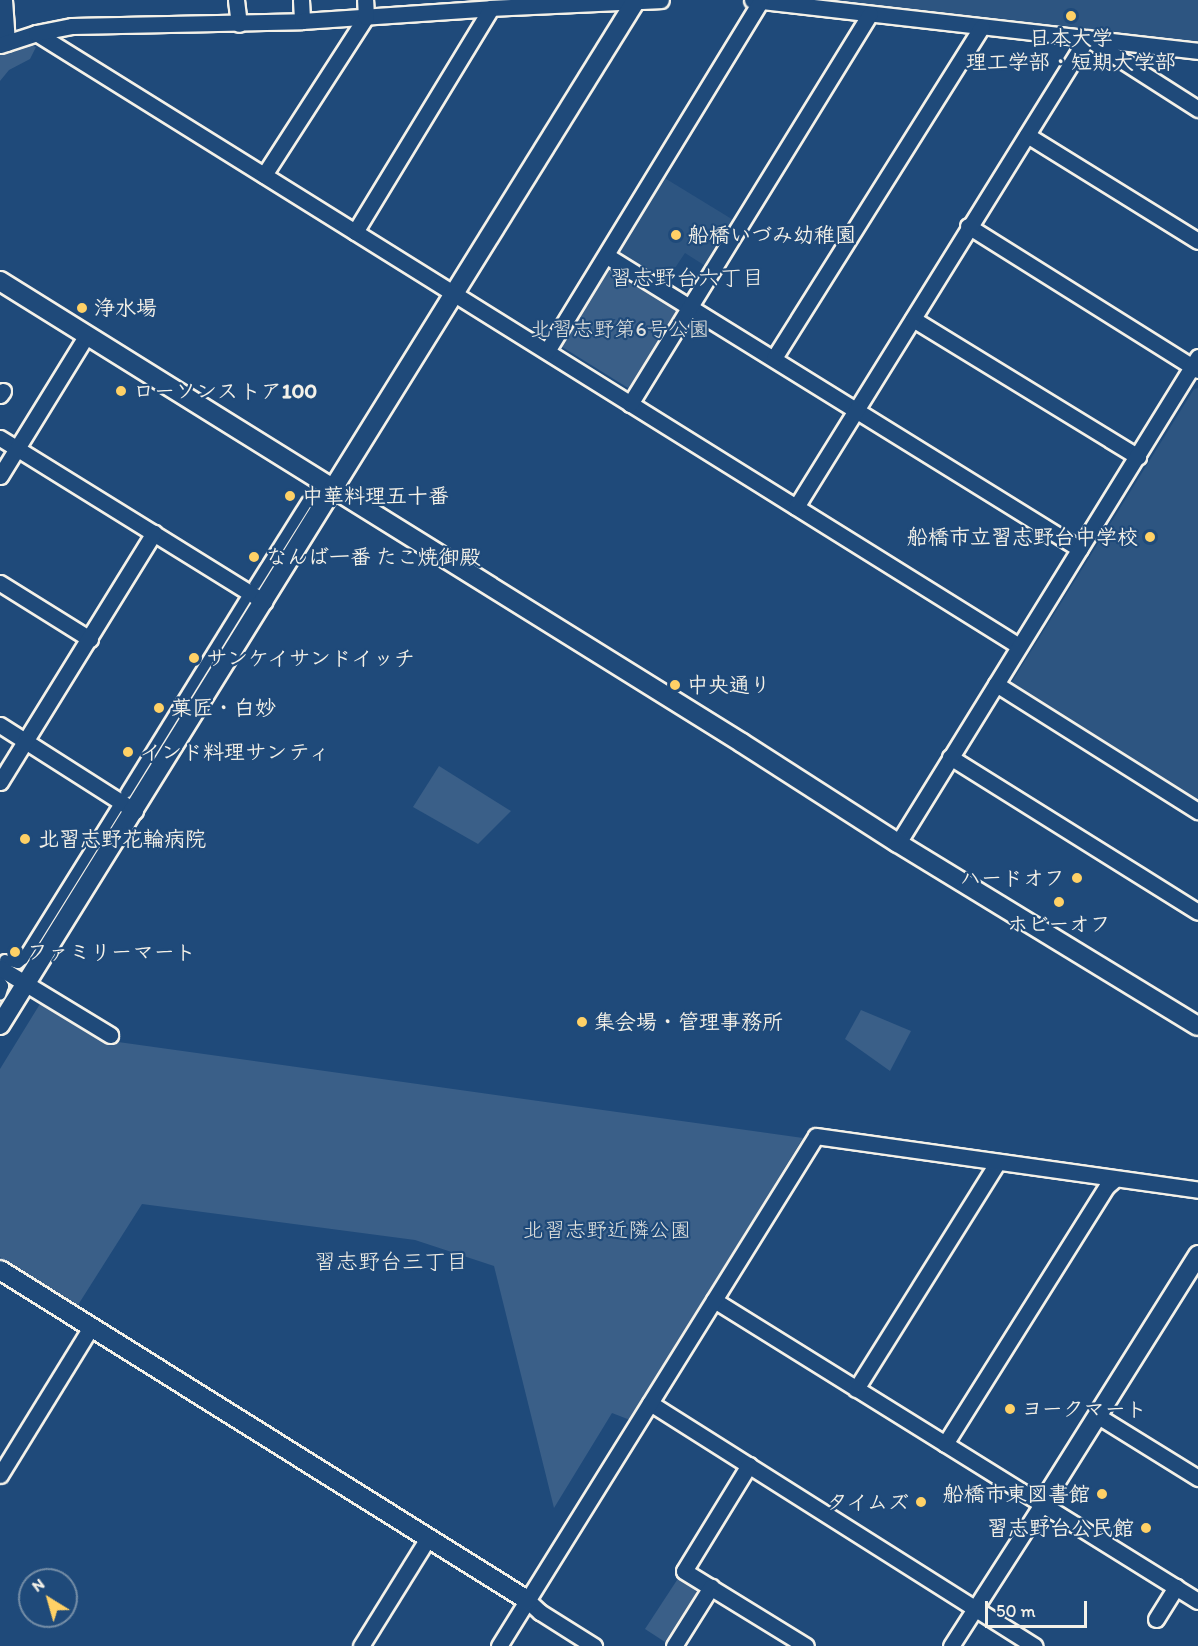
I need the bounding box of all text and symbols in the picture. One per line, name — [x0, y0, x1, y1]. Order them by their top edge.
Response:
marker: 日本大学 理工学部・短期大学部 — [1064, 9, 1078, 23]
place label: 日本大学 理工学部・短期大学部 — [966, 25, 1176, 75]
place label: 船橋いづみ幼稚園 — [688, 222, 856, 248]
marker: 船橋いづみ幼稚園 — [669, 228, 683, 242]
district label: 習志野台六丁目 — [610, 265, 764, 291]
place label: 浄水場 — [94, 295, 157, 321]
marker: 浄水場 — [75, 301, 89, 315]
park label: 北習志野第6号公園 — [530, 316, 710, 342]
place label: ローソンストア100 — [133, 378, 316, 404]
marker: ローソンストア100 — [114, 384, 128, 398]
place label: 中華料理五十番 — [302, 483, 449, 509]
marker: 中華料理五十番 — [283, 489, 297, 503]
place label: 船橋市立習志野台中学校 — [907, 524, 1138, 550]
marker: 船橋市立習志野台中学校 — [1143, 530, 1157, 544]
place label: なんば一番 たこ焼御殿 — [266, 544, 481, 570]
marker: なんば一番 たこ焼御殿 — [247, 550, 261, 564]
place label: サンケイサンドイッチ — [206, 645, 416, 671]
marker: サンケイサンドイッチ — [187, 651, 201, 665]
place label: 中央通り — [687, 672, 771, 698]
marker: 中央通り — [668, 678, 682, 692]
place label: 菓匠・白妙 — [171, 695, 276, 721]
marker: 菓匠・白妙 — [152, 701, 166, 715]
place label: インド料理サンティ — [140, 739, 329, 765]
marker: インド料理サンティ — [121, 745, 135, 759]
place label: 北習志野花輪病院 — [38, 826, 206, 852]
marker: 北習志野花輪病院 — [16, 830, 34, 848]
place label: ハードオフ — [960, 865, 1065, 891]
marker: ハードオフ — [1070, 871, 1084, 885]
marker: ホビーオフ — [1052, 895, 1066, 909]
place label: ホビーオフ — [1007, 911, 1111, 937]
place label: ファミリーマート — [27, 939, 195, 965]
marker: ファミリーマート — [8, 945, 22, 959]
place label: 集会場・管理事務所 — [594, 1009, 783, 1035]
marker: 集会場・管理事務所 — [575, 1015, 589, 1029]
park label: 北習志野近隣公園 — [523, 1217, 691, 1243]
district label: 習志野台三丁目 — [314, 1249, 468, 1275]
place label: ヨークマート — [1022, 1396, 1147, 1422]
marker: ヨークマート — [1003, 1402, 1017, 1416]
place label: 船橋市東図書館 — [943, 1481, 1090, 1507]
marker: 船橋市東図書館 — [1095, 1487, 1109, 1501]
place label: タイムズ — [825, 1489, 909, 1515]
marker: タイムズ — [914, 1495, 928, 1509]
place label: 習志野台公民館 — [987, 1515, 1134, 1541]
marker: 習志野台公民館 — [1139, 1521, 1153, 1535]
north arrow — [18, 1568, 78, 1628]
text: N — [28, 1574, 48, 1596]
scale bar — [988, 1589, 1090, 1627]
text: 50 m — [996, 1600, 1036, 1622]

